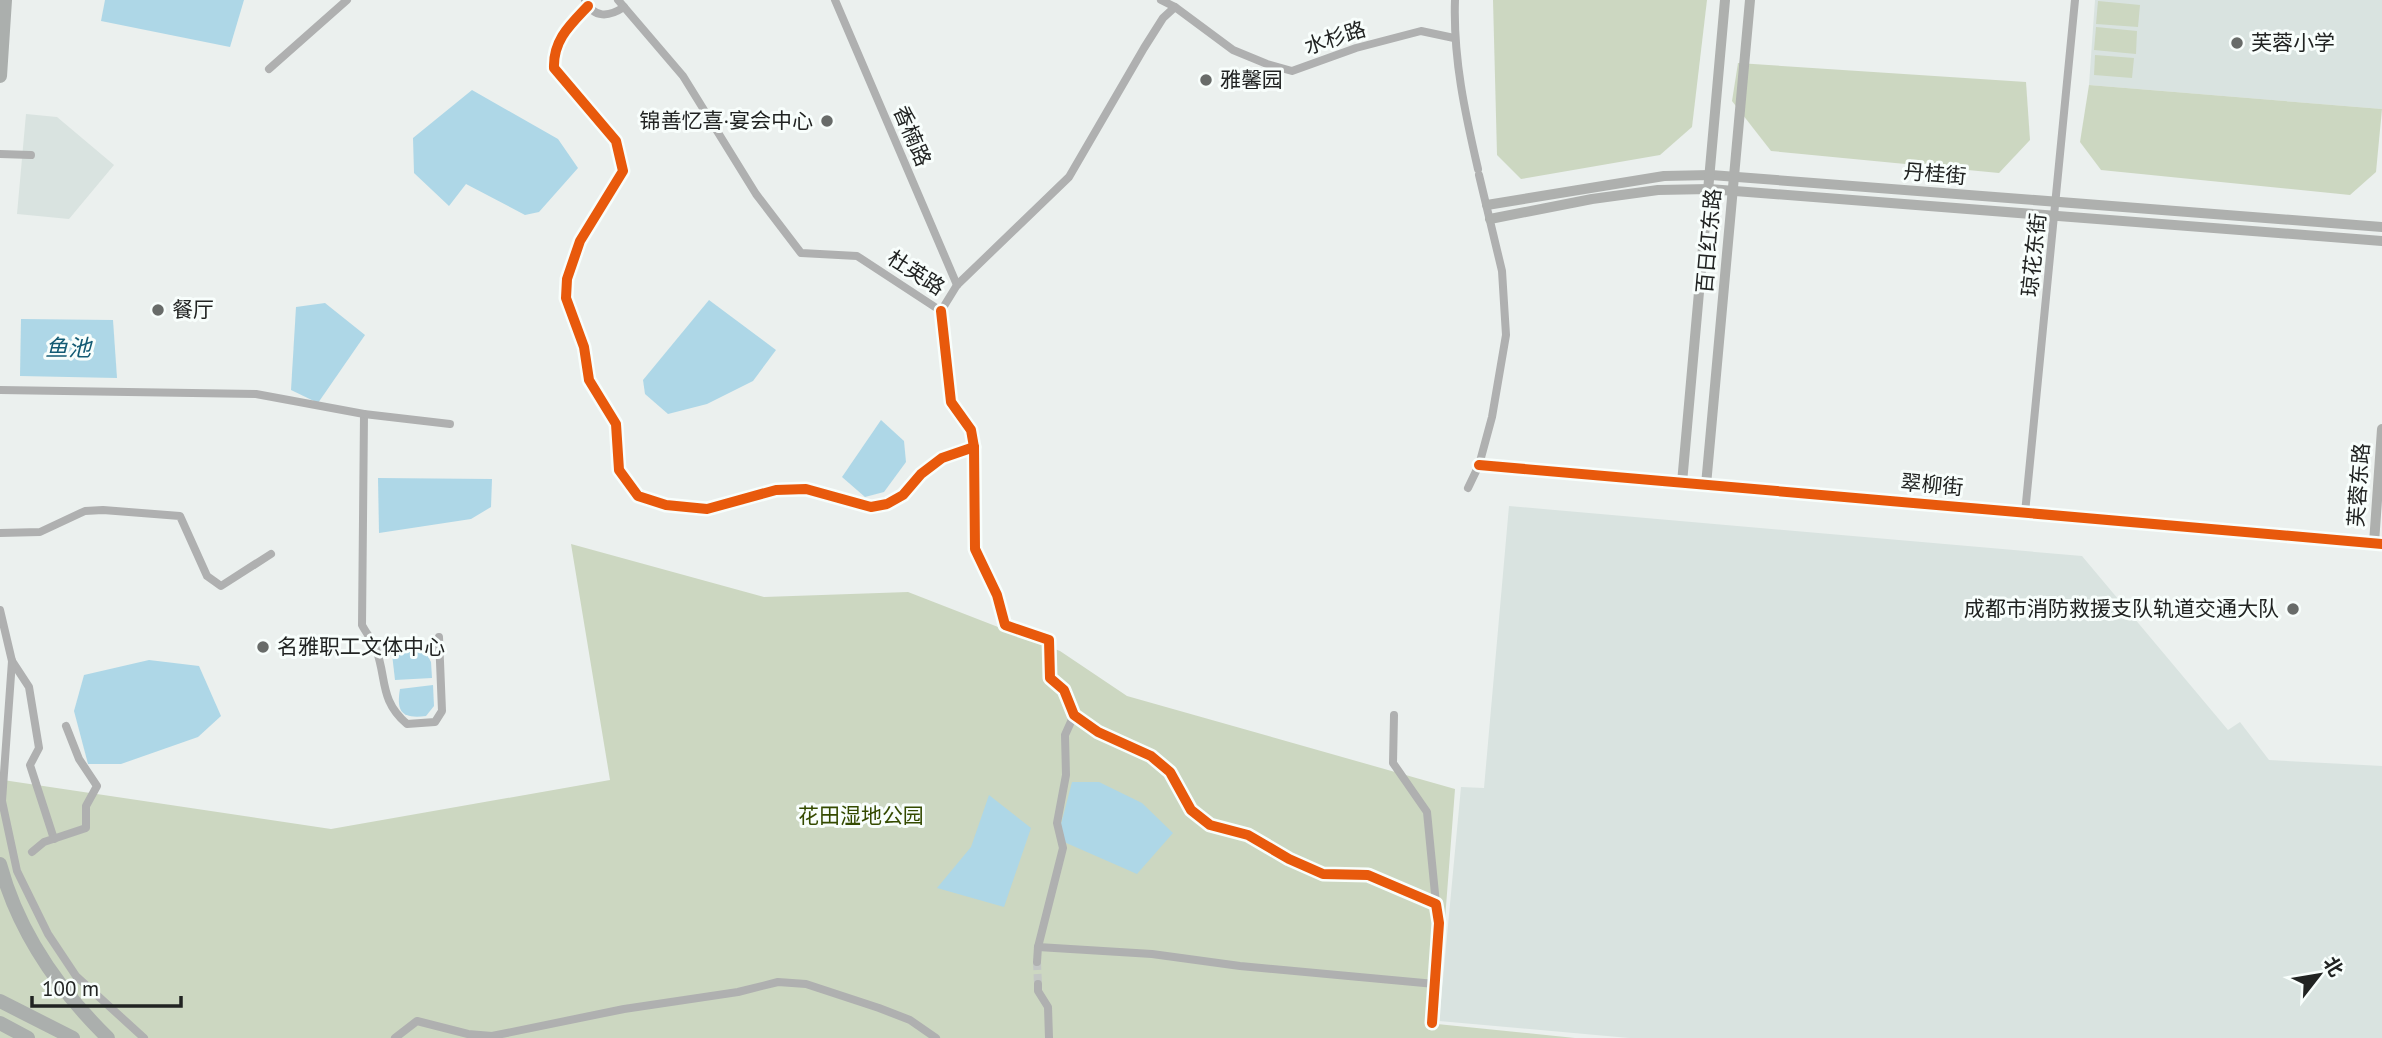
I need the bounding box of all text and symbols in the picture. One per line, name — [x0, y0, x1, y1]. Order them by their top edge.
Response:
street label: 水杉路 — [1301, 15, 1369, 60]
place label: 芙蓉小学 — [2251, 29, 2335, 56]
marker: 芙蓉小学 — [2229, 35, 2245, 51]
place label: 雅馨园 — [1220, 66, 1283, 93]
marker: 雅馨园 — [1198, 72, 1214, 88]
street label: 香楠路 — [888, 102, 937, 170]
place label: 锦善忆喜·宴会中心 — [639, 107, 813, 134]
marker: 锦善忆喜·宴会中心 — [819, 113, 835, 129]
street label: 丹桂街 — [1902, 157, 1968, 190]
street label: 百日红东路 — [1690, 187, 1727, 294]
street label: 琼花东街 — [2016, 212, 2051, 298]
street label: 杜英路 — [883, 244, 950, 301]
place label: 餐厅 — [172, 296, 214, 323]
marker: 餐厅 — [150, 302, 166, 318]
water label: 鱼池 — [45, 333, 93, 362]
street label: 芙蓉东路 — [2342, 442, 2375, 528]
street label: 翠柳街 — [1899, 468, 1965, 501]
place label: 成都市消防救援支队轨道交通大队 — [1964, 595, 2279, 622]
marker: 成都市消防救援支队轨道交通大队 — [2285, 601, 2301, 617]
place label: 名雅职工文体中心 — [277, 633, 445, 660]
marker: 名雅职工文体中心 — [255, 639, 271, 655]
park label: 花田湿地公园 — [798, 802, 924, 829]
north arrow — [2284, 940, 2354, 1010]
text: 北 — [2318, 952, 2349, 981]
scale bar — [32, 964, 180, 1008]
text: 100 m — [42, 975, 99, 1002]

